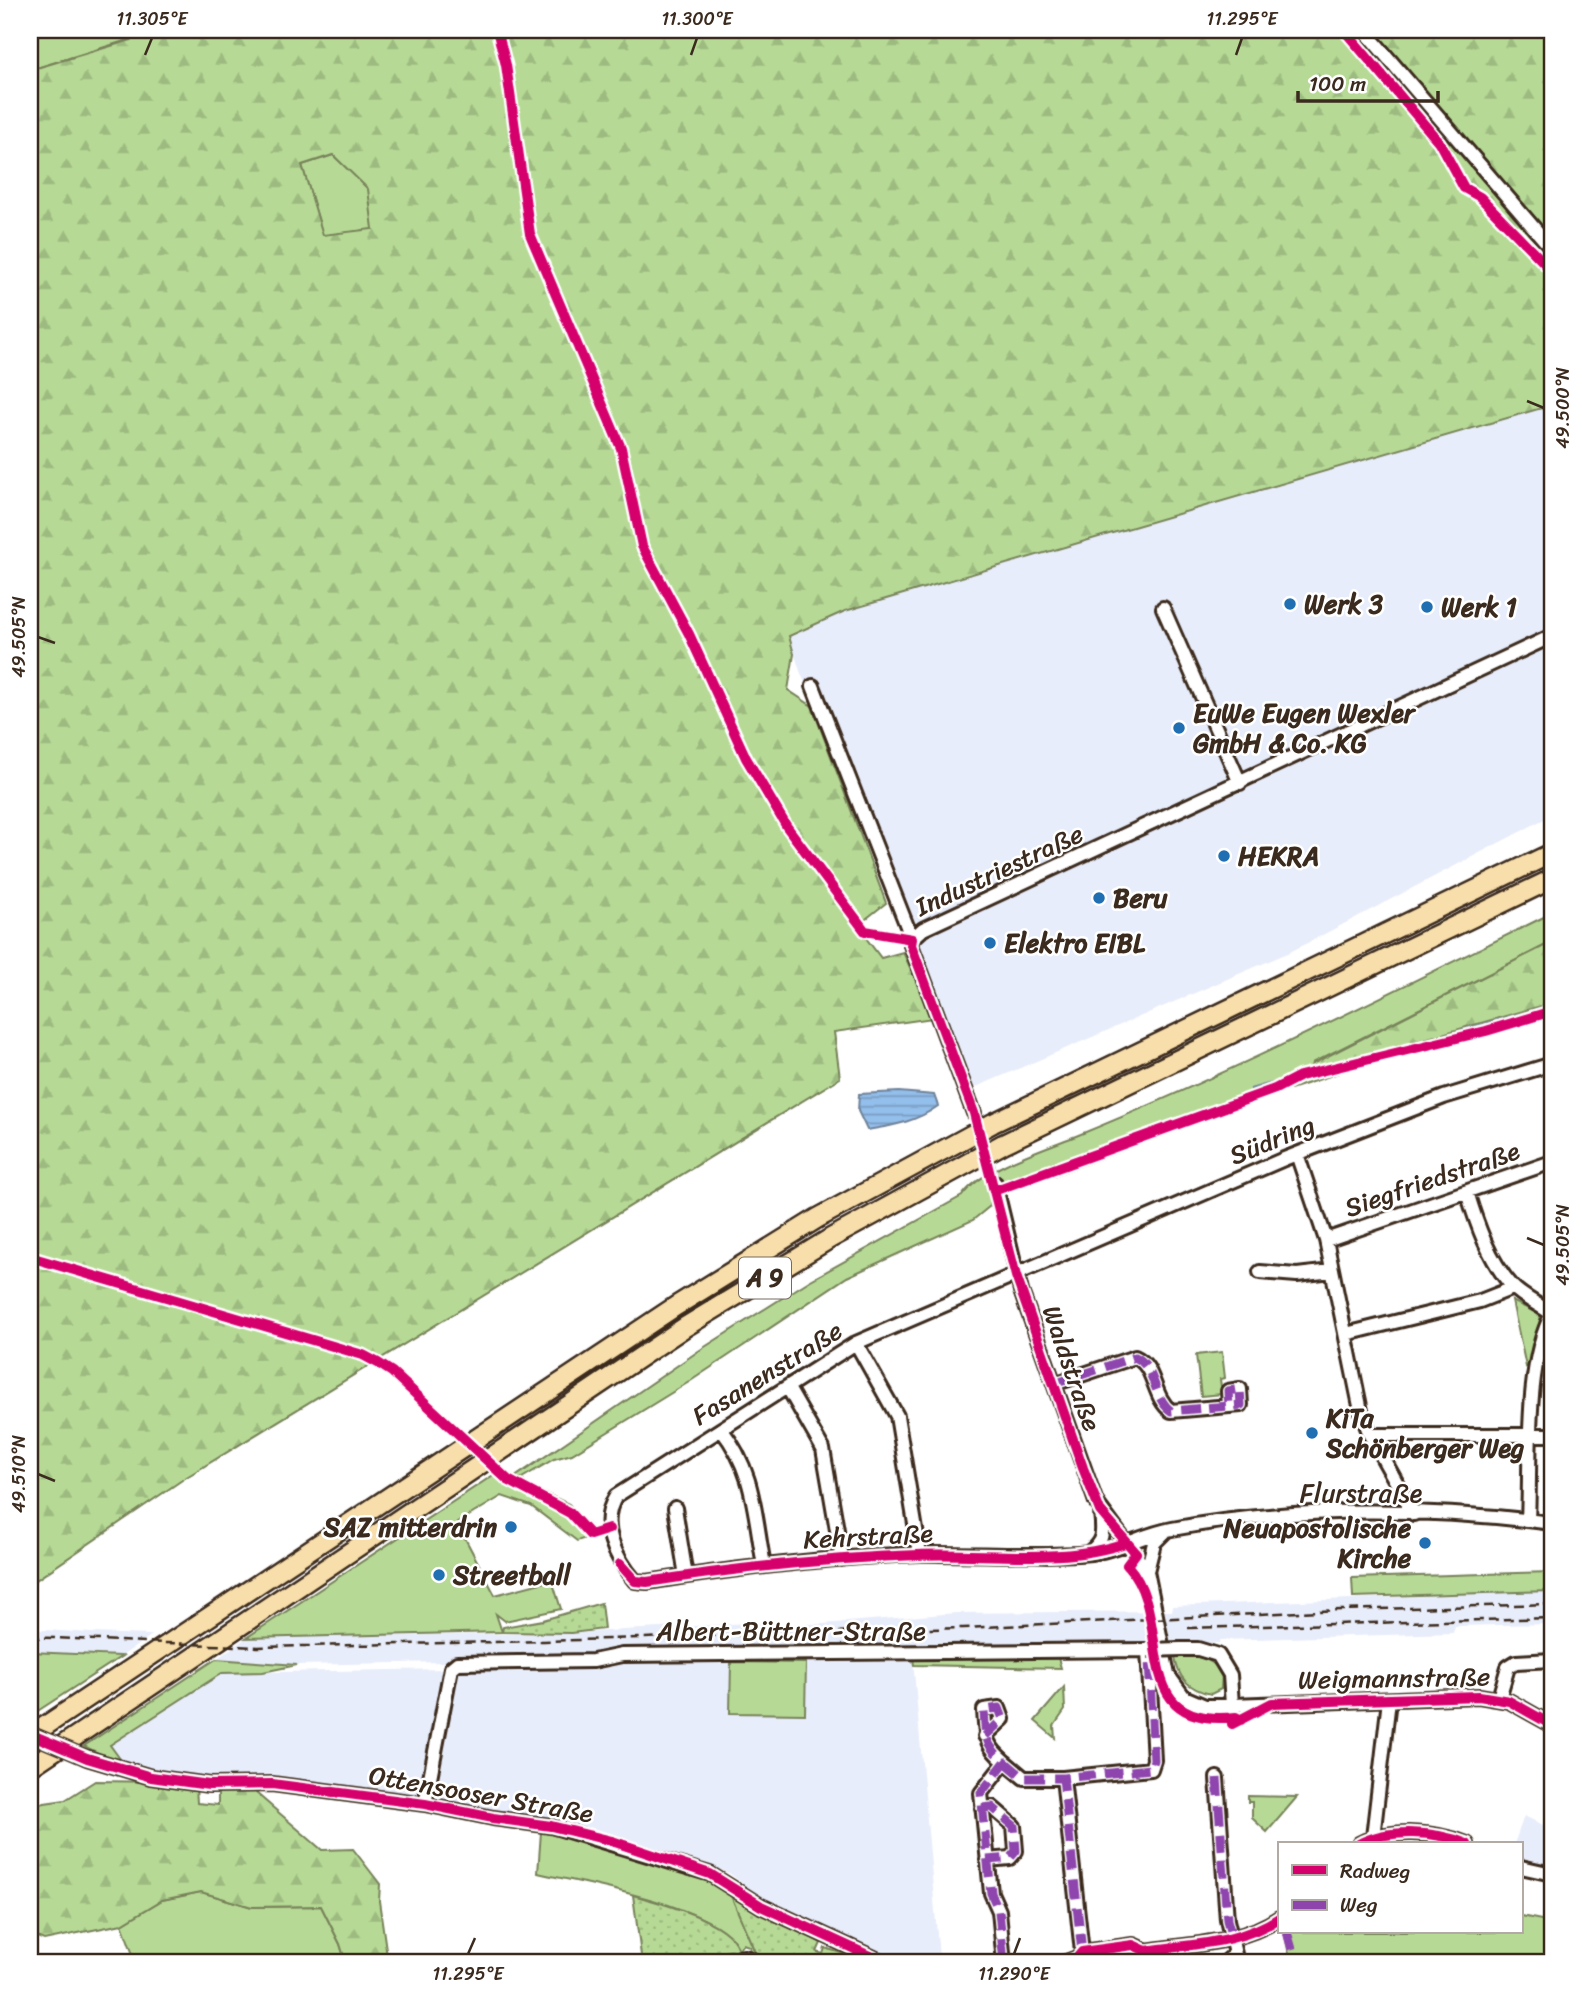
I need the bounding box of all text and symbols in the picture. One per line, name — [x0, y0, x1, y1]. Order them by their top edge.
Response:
text: 11.305°E — [117, 3, 188, 35]
text: 11.300°E — [661, 3, 734, 35]
text: 11.295°E — [1206, 3, 1279, 35]
scale bar — [1298, 60, 1438, 104]
text: 100 m — [1309, 65, 1366, 103]
text: 49.500°N — [1547, 367, 1579, 449]
place label: Werk 3 — [1304, 581, 1384, 627]
place label: Werk 1 — [1441, 584, 1517, 630]
text: 49.505°N — [3, 596, 35, 678]
marker: Werk 3 — [1282, 596, 1298, 612]
marker: Werk 1 — [1419, 599, 1435, 615]
place label: EuWe Eugen Wexler GmbH & Co. KG — [1193, 690, 1417, 766]
marker: EuWe Eugen Wexler GmbH & Co. KG — [1171, 720, 1187, 736]
street label: Industriestraße — [906, 811, 1091, 930]
place label: HEKRA — [1238, 833, 1319, 879]
marker: HEKRA — [1216, 848, 1232, 864]
place label: Beru — [1113, 875, 1168, 921]
marker: Beru — [1091, 890, 1107, 906]
place label: Elektro EIBL — [1004, 920, 1146, 966]
marker: Elektro EIBL — [982, 935, 998, 951]
street label: Südring — [1222, 1102, 1322, 1178]
street label: Siegfriedstraße — [1338, 1127, 1526, 1231]
text: 49.505°N — [1547, 1204, 1579, 1286]
road number: A 9 — [739, 1258, 791, 1298]
street label: Waldstraße — [1029, 1299, 1115, 1438]
street label: Fasanenstraße — [682, 1308, 852, 1438]
place label: KiTa Schönberger Weg — [1325, 1395, 1524, 1471]
marker: KiTa Schönberger Weg — [1304, 1425, 1320, 1441]
text: 49.510°N — [3, 1434, 35, 1513]
street label: Flurstraße — [1300, 1470, 1423, 1516]
place label: SAZ mitterdrin — [323, 1504, 497, 1550]
place label: Neuapostolische Kirche — [1223, 1505, 1412, 1581]
street label: Kehrstraße — [802, 1510, 934, 1562]
marker: SAZ mitterdrin — [503, 1519, 519, 1535]
marker: Neuapostolische Kirche — [1417, 1535, 1433, 1551]
place label: Streetball — [452, 1552, 572, 1598]
marker: Streetball — [431, 1567, 447, 1583]
street label: Albert-Büttner-Straße — [655, 1608, 926, 1654]
street label: Weigmannstraße — [1297, 1653, 1491, 1703]
street label: Ottensooser Straße — [365, 1752, 597, 1836]
legend — [1278, 1842, 1522, 1934]
text: Radweg — [1340, 1852, 1410, 1890]
text: Weg — [1340, 1886, 1378, 1924]
text: 11.295°E — [432, 1958, 505, 1990]
text: 11.290°E — [978, 1958, 1051, 1990]

